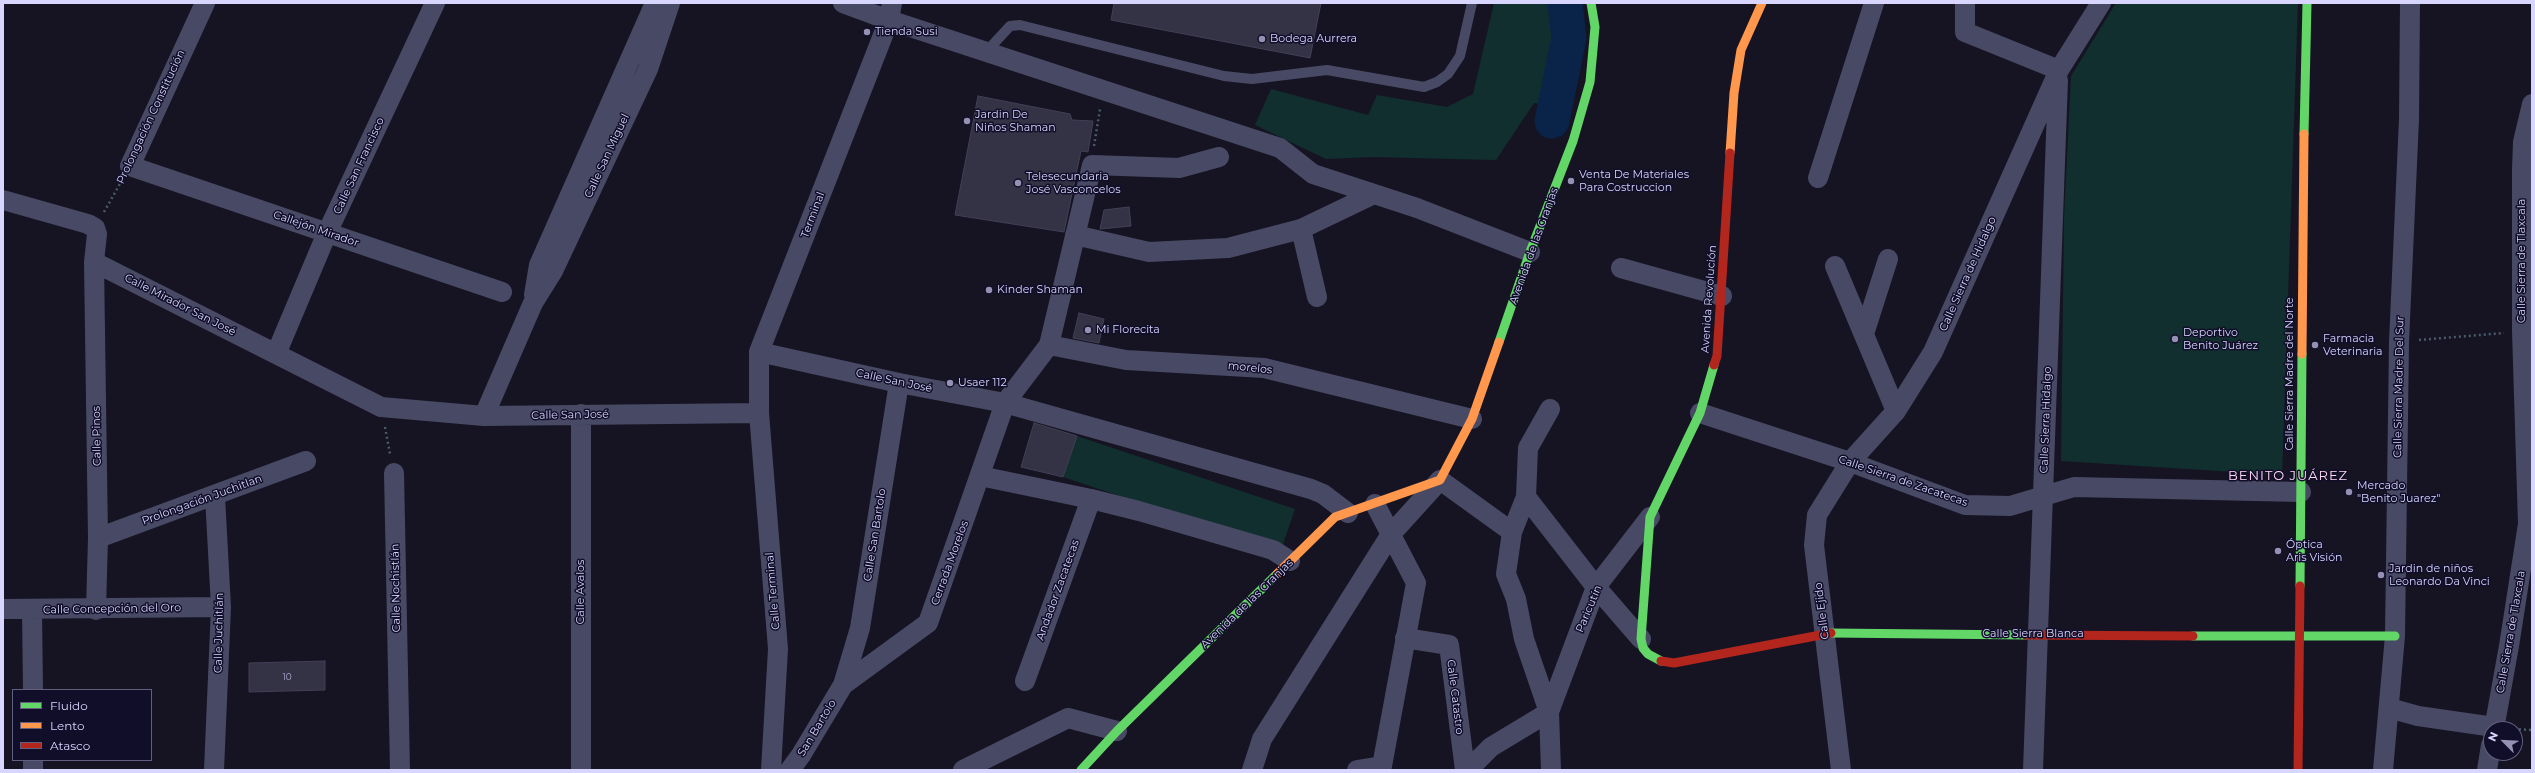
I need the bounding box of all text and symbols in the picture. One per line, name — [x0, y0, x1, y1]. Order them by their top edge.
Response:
place label: Tienda Susi — [875, 25, 938, 39]
marker: Tienda Susi — [862, 27, 872, 37]
place label: Bodega Aurrera — [1270, 32, 1357, 46]
marker: Bodega Aurrera — [1257, 34, 1267, 44]
street label: Prolongación Constitución — [114, 48, 188, 186]
place label: Jardin De Niños Shaman — [975, 108, 1056, 134]
street label: Calle San Miguel — [582, 112, 632, 200]
street label: Calle San Francisco — [331, 115, 387, 217]
marker: Jardin De Niños Shaman — [962, 116, 972, 126]
place label: Venta De Materiales Para Costruccion — [1579, 168, 1689, 194]
place label: Telesecundaria José Vasconcelos — [1026, 170, 1121, 196]
marker: Venta De Materiales Para Costruccion — [1566, 176, 1576, 186]
marker: Telesecundaria José Vasconcelos — [1013, 178, 1023, 188]
street label: Avenida de las Granjas — [1507, 186, 1561, 306]
street label: Terminal — [798, 190, 828, 240]
street label: Calle Sierra de Tlaxcala — [2515, 199, 2529, 323]
street label: Callejón Mirador — [271, 208, 361, 250]
street label: Calle Sierra de Hidalgo — [1937, 215, 1999, 333]
street label: Avenida Revolución — [1699, 245, 1719, 353]
street label: Calle Mirador San José — [122, 271, 238, 339]
place label: Kinder Shaman — [997, 283, 1083, 297]
marker: Kinder Shaman — [984, 285, 994, 295]
street label: Calle Sierra Madre del Norte — [2283, 297, 2297, 451]
street label: Calle Sierra Madre Del Sur — [2391, 316, 2407, 458]
place label: Mi Florecita — [1096, 323, 1160, 337]
marker: Mi Florecita — [1083, 325, 1093, 335]
place label: Deportivo Benito Juárez — [2183, 326, 2258, 352]
place label: Farmacia Veterinaria — [2323, 332, 2383, 358]
marker: Deportivo Benito Juárez — [2170, 334, 2180, 344]
marker: Farmacia Veterinaria — [2310, 340, 2320, 350]
street label: morelos — [1227, 359, 1273, 377]
street label: Calle San José — [855, 366, 933, 396]
street label: Calle Sierra Hidalgo — [2038, 366, 2054, 474]
place label: Usaer 112 — [958, 376, 1007, 390]
marker: Usaer 112 — [945, 378, 955, 388]
street label: Calle Pinos — [90, 406, 104, 466]
street label: Calle San José — [531, 408, 609, 422]
street label: Calle Sierra de Zacatecas — [1837, 453, 1969, 509]
district label: BENITO JUÁREZ — [2228, 468, 2348, 484]
street label: Prolongación Juchitlan — [140, 472, 264, 528]
place label: Mercado "Benito Juarez" — [2357, 479, 2440, 505]
marker: Mercado "Benito Juarez" — [2344, 487, 2354, 497]
street label: Calle San Bartolo — [861, 488, 889, 582]
street label: Cerrada Morelos — [929, 519, 971, 607]
street label: Andador Zacatecas — [1034, 538, 1082, 642]
place label: Óptica Aris Visión — [2286, 538, 2343, 564]
street label: Calle Nochistlán — [389, 544, 403, 632]
marker: Óptica Aris Visión — [2273, 546, 2283, 556]
street label: Calle Terminal — [763, 552, 783, 630]
street label: Avenida de las Granjas — [1198, 556, 1296, 652]
street label: Calle Avalos — [574, 560, 588, 624]
place label: Jardin de niños Leonardo Da Vinci — [2389, 562, 2490, 588]
marker: Jardin de niños Leonardo Da Vinci — [2376, 570, 2386, 580]
street label: Calle Sierra de Tlaxcala — [2494, 570, 2528, 694]
street label: Calle Ejido — [1812, 582, 1832, 640]
street label: Paricutín — [1573, 583, 1605, 635]
street label: Calle Juchitlán — [212, 593, 226, 673]
street label: Calle Concepción del Oro — [43, 601, 181, 617]
street label: Calle Sierra Blanca — [1982, 627, 2084, 641]
street label: Calle Catastro — [1444, 659, 1466, 735]
house number: 10 — [282, 672, 292, 682]
legend — [12, 689, 152, 761]
street label: San Bartolo — [795, 697, 839, 759]
text: Fluido — [50, 698, 88, 713]
text: Lento — [50, 718, 85, 733]
north arrow — [2483, 721, 2523, 761]
text: N — [2485, 730, 2501, 743]
text: Atasco — [50, 738, 90, 753]

